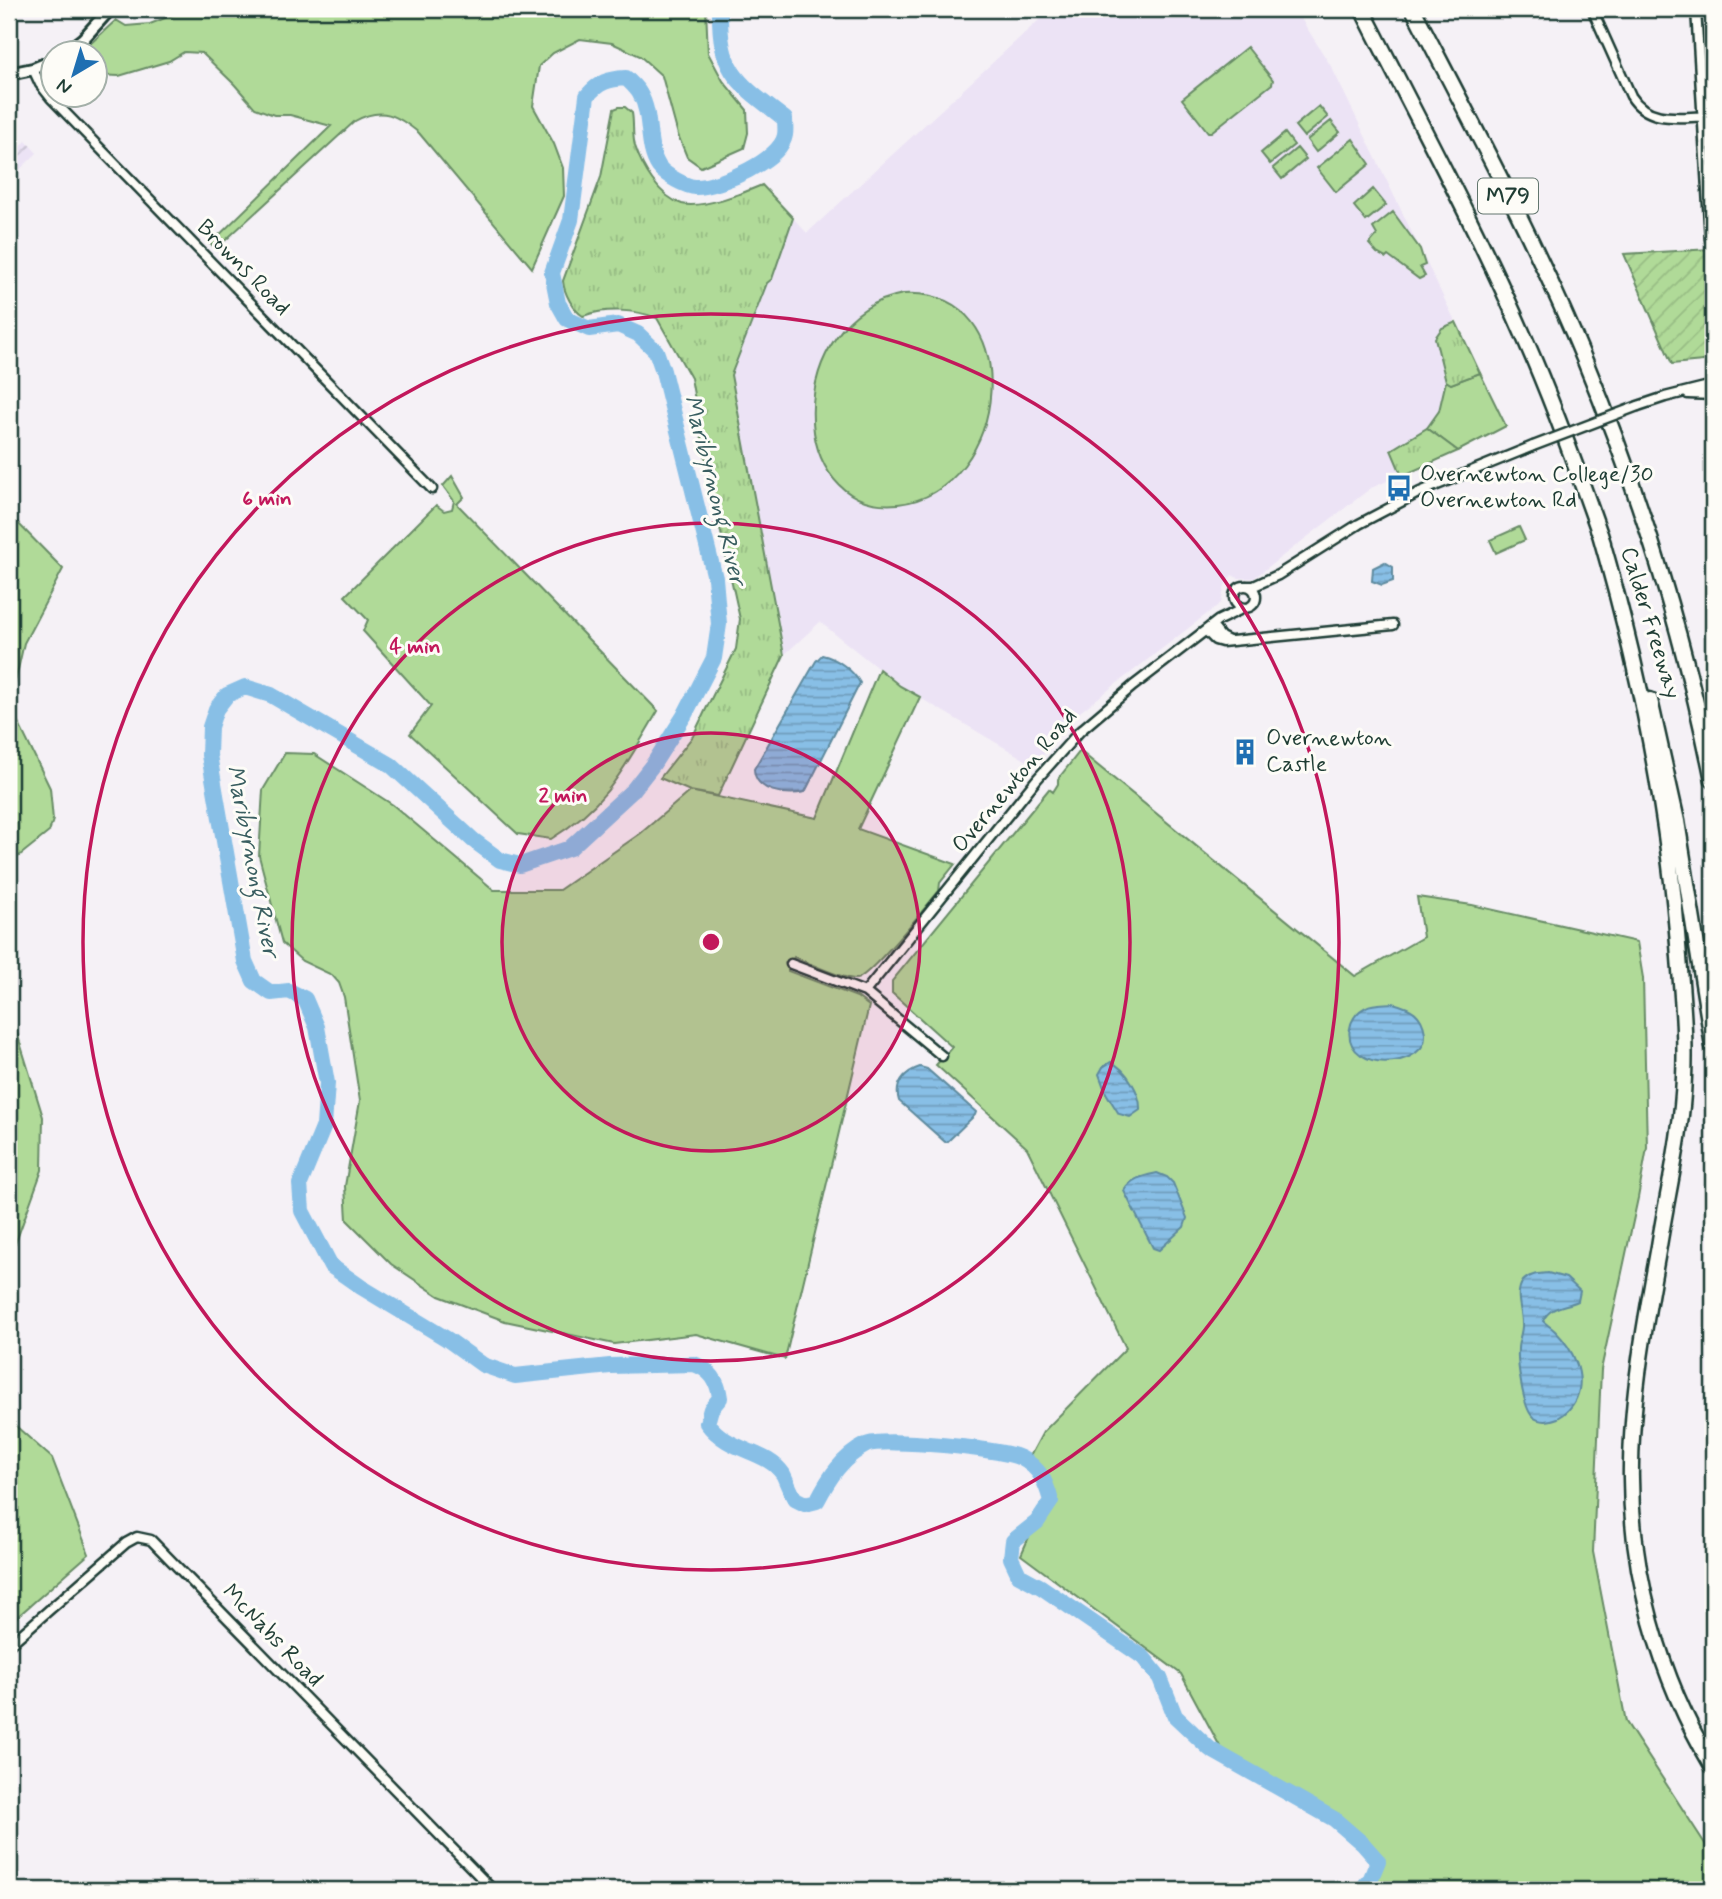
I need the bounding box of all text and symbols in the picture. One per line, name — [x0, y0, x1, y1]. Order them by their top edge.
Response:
north arrow — [38, 38, 108, 108]
text: N — [52, 72, 77, 100]
road number: M79 — [1478, 178, 1538, 214]
street label: Browns Road — [189, 213, 297, 323]
water label: Maribyrnong River — [673, 392, 753, 592]
place label: Overnewton College/30 Overnewton Rd — [1420, 460, 1654, 516]
bus stop icon: Overnewton College/30 Overnewton Rd — [1384, 473, 1414, 503]
text: 6 min — [242, 485, 292, 513]
street label: Calder Freeway — [1613, 543, 1687, 703]
text: 4 min — [389, 633, 441, 661]
street label: Overnewton Road — [946, 702, 1084, 860]
place label: Overnewton Castle — [1266, 724, 1392, 780]
building icon: Overnewton Castle — [1230, 737, 1260, 767]
water label: Maribyrnong River — [215, 763, 286, 963]
text: 2 min — [538, 782, 588, 810]
centre of rings — [699, 930, 723, 954]
street label: McNabs Road — [215, 1578, 329, 1694]

